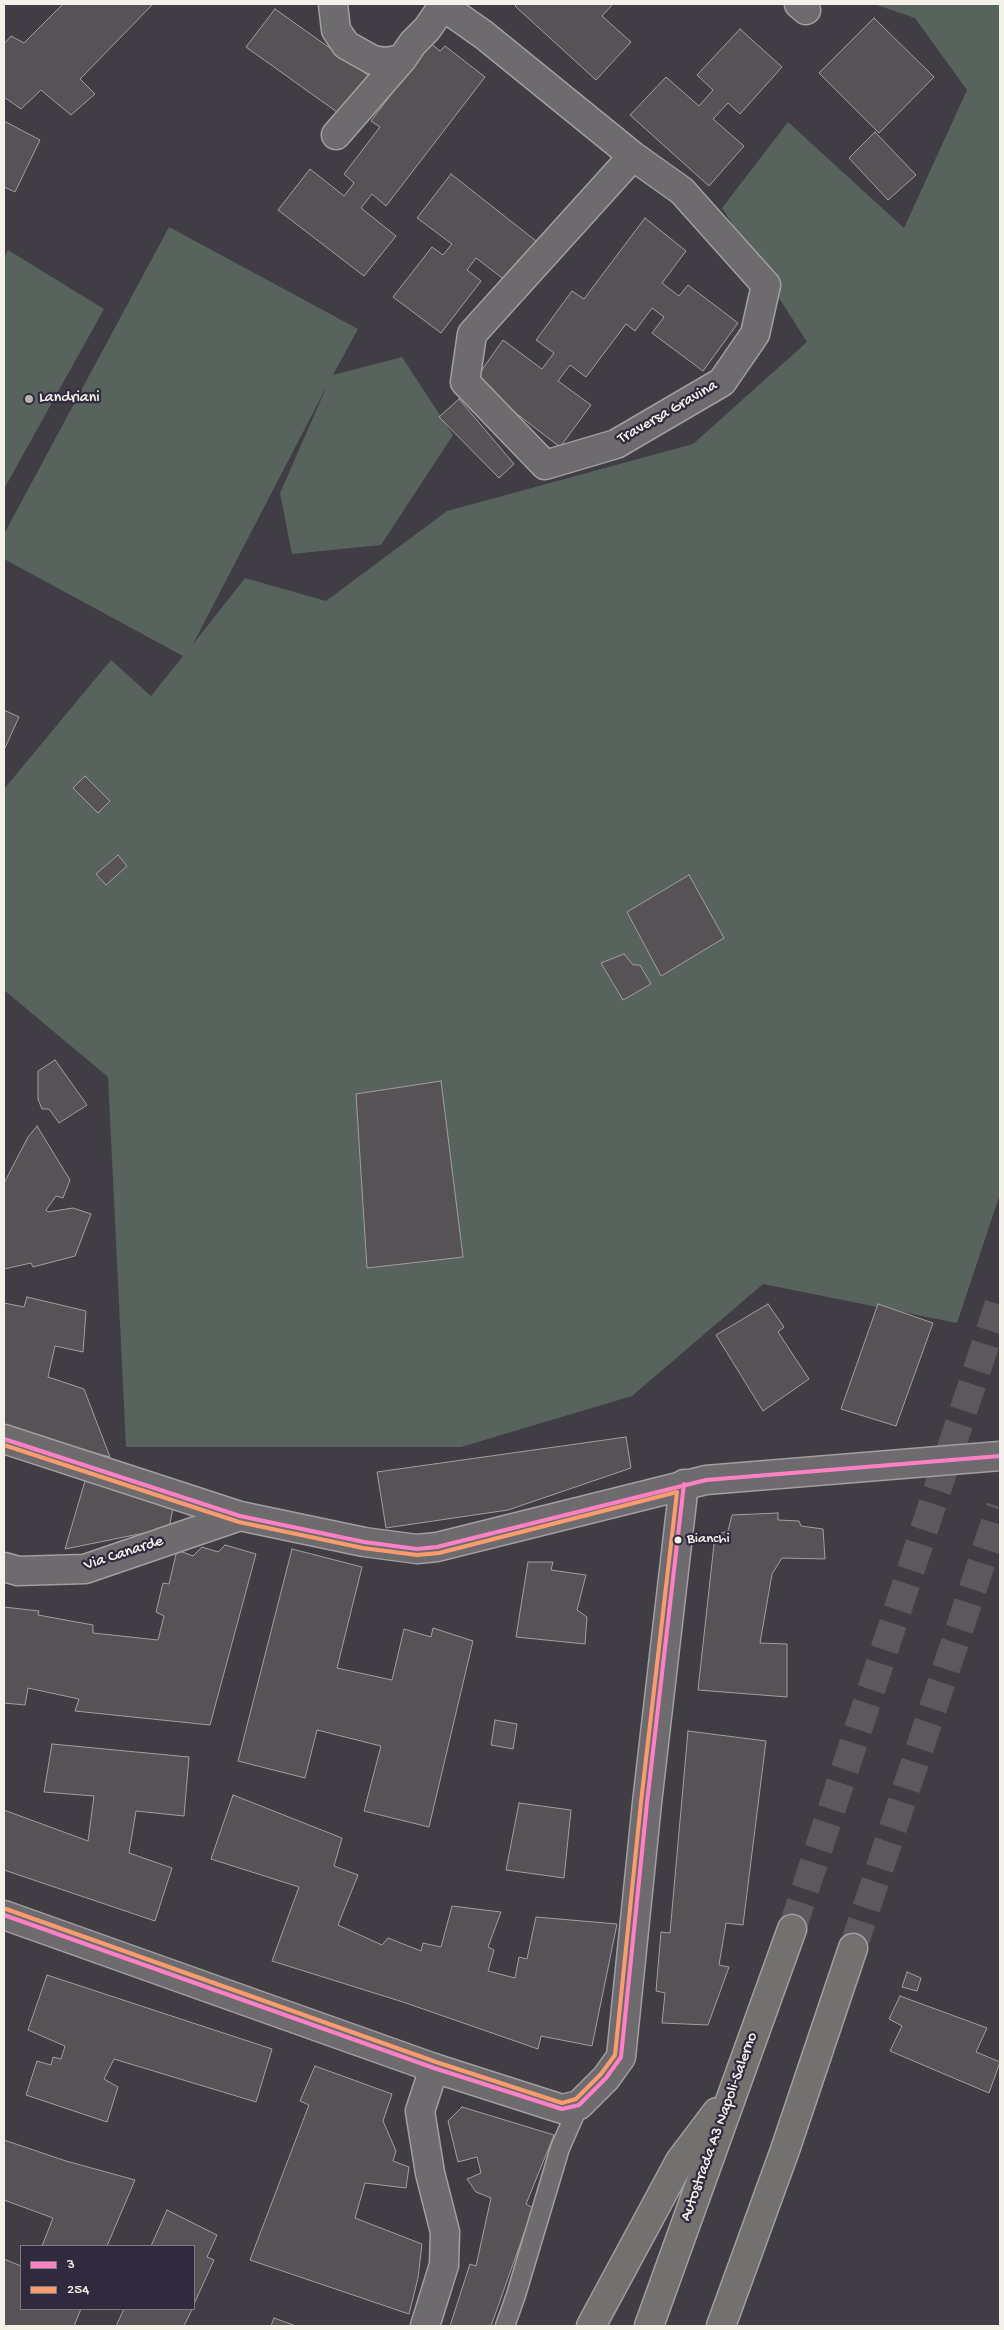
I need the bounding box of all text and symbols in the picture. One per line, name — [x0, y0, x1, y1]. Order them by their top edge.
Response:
street label: Traversa Gravina — [615, 377, 721, 449]
place label: Landriani — [39, 389, 100, 409]
marker: Landriani — [23, 393, 35, 405]
place label: Bianchi — [687, 1531, 730, 1549]
street label: Via Canarde — [82, 1532, 166, 1576]
marker: Bianchi — [673, 1535, 683, 1545]
street label: Autostrada A3 Napoli-Salerno — [677, 2030, 763, 2224]
legend — [20, 2245, 195, 2310]
text: 3 — [67, 2256, 75, 2274]
text: 254 — [67, 2281, 89, 2299]

